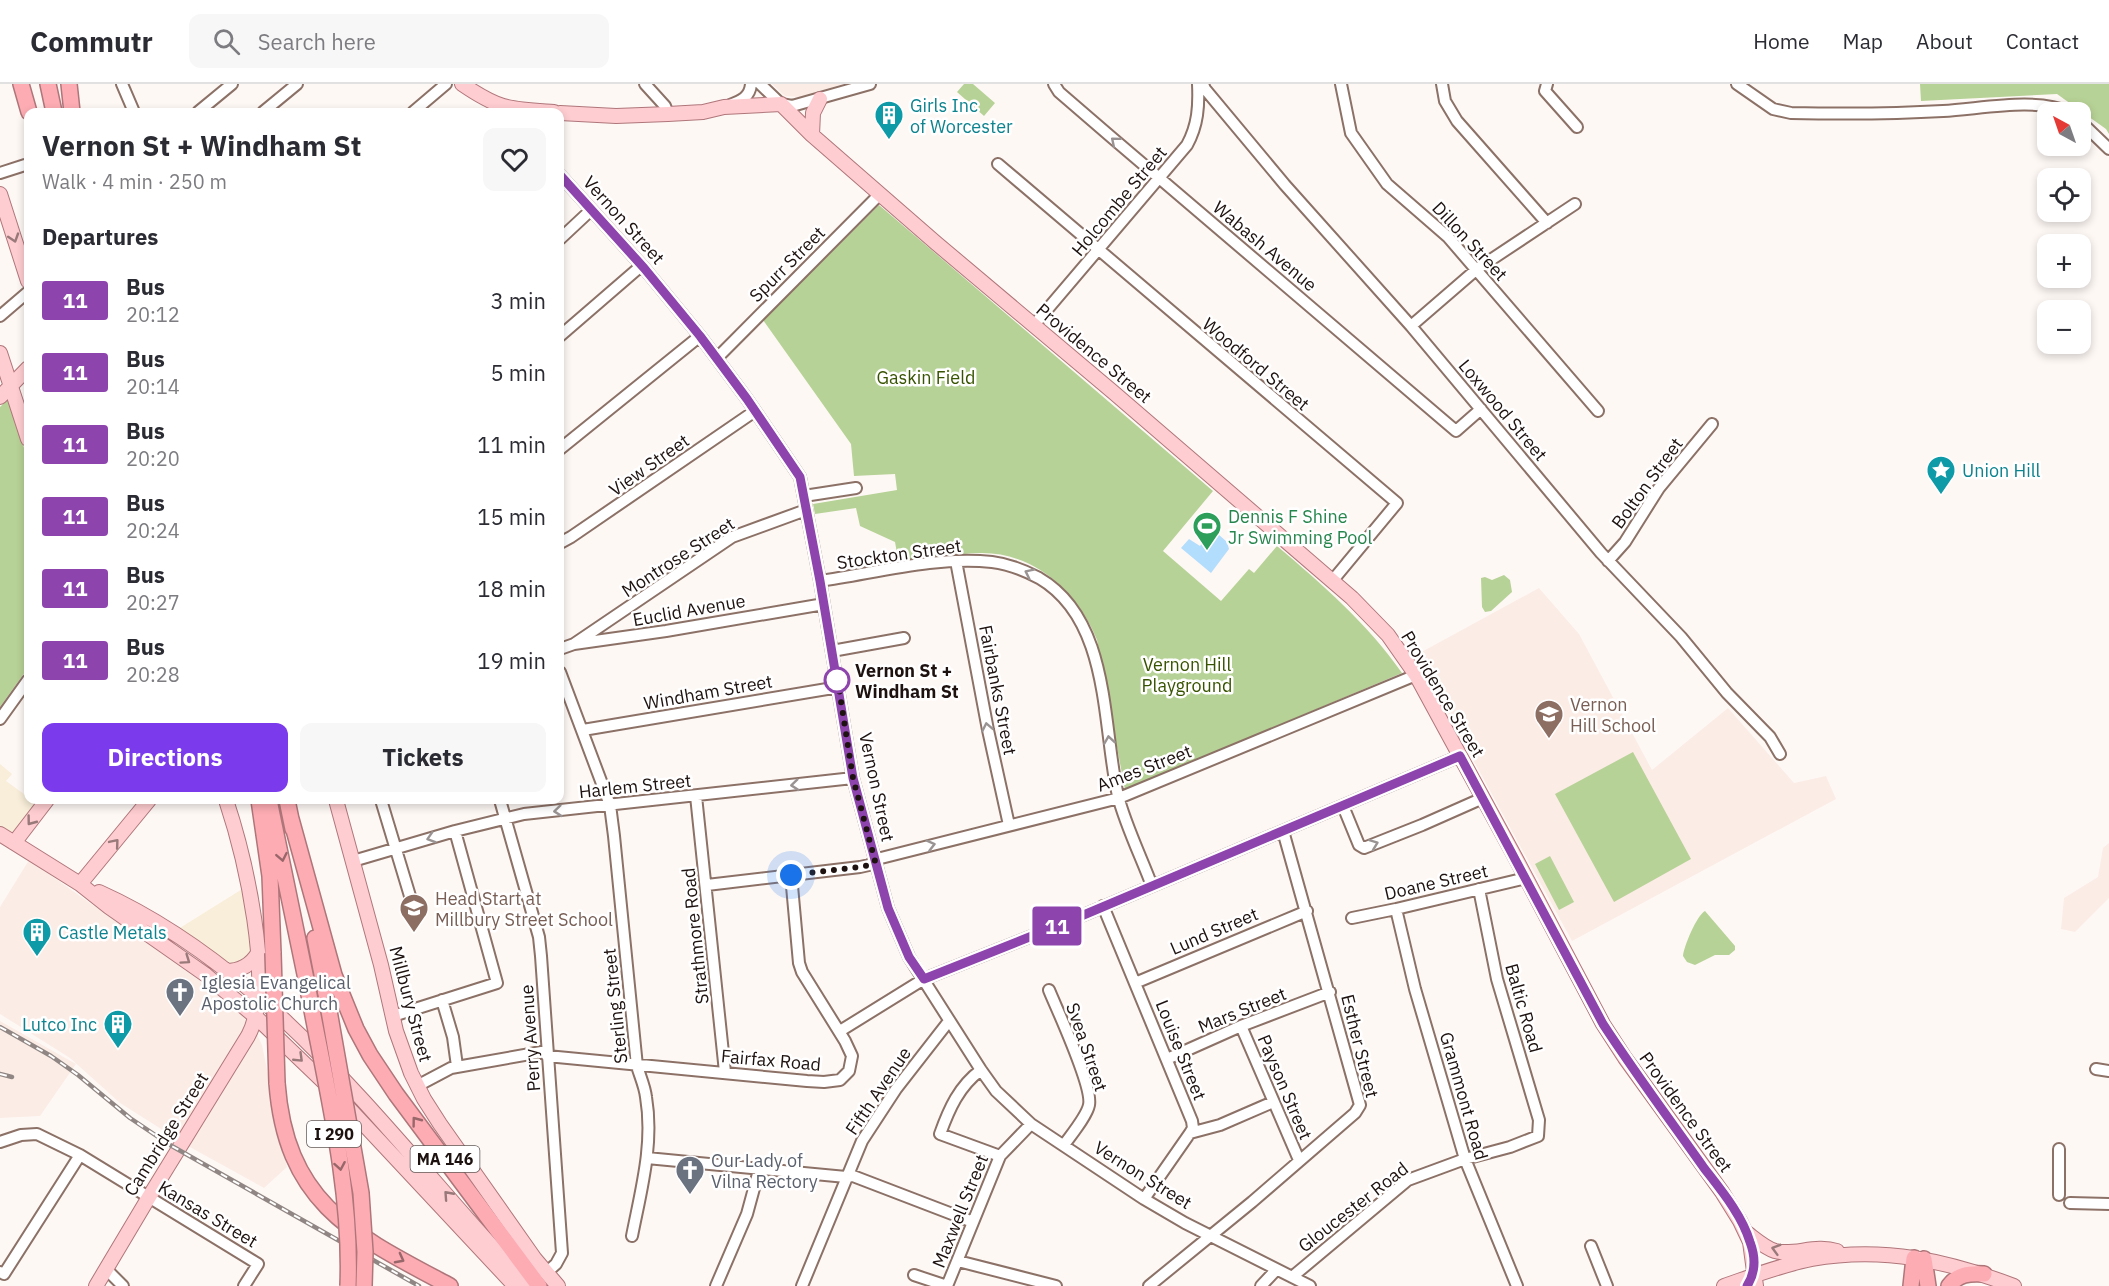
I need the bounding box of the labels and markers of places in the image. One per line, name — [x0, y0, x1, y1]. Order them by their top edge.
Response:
place label: Girls Inc of Worcester — [910, 94, 1013, 138]
building icon: Girls Inc of Worcester — [873, 99, 905, 141]
place icon: Union Hill — [1925, 454, 1957, 496]
place label: Union Hill — [1962, 459, 2041, 482]
place label: Dennis F Shine Jr Swimming Pool — [1228, 505, 1372, 549]
sports icon: Dennis F Shine Jr Swimming Pool — [1191, 510, 1223, 552]
place label: Vernon St + Windham St — [855, 659, 959, 703]
marker: Vernon St + Windham St — [824, 667, 850, 693]
place label: Vernon Hill School — [1570, 693, 1656, 737]
school or university icon: Vernon Hill School — [1533, 698, 1565, 740]
place label: Head Start at Millbury Street School — [435, 887, 613, 931]
school or university icon: Head Start at Millbury Street School — [398, 892, 430, 934]
building icon: Castle Metals — [21, 916, 53, 958]
place label: Castle Metals — [58, 921, 167, 944]
place label: Iglesia Evangelical Apostolic Church — [201, 971, 351, 1015]
church icon: Iglesia Evangelical Apostolic Church — [164, 976, 196, 1018]
building icon: Lutco Inc — [102, 1008, 134, 1050]
place label: Lutco Inc — [22, 1013, 97, 1036]
place label: Our Lady of Vilna Rectory — [711, 1149, 818, 1193]
church icon: Our Lady of Vilna Rectory — [674, 1154, 706, 1196]

